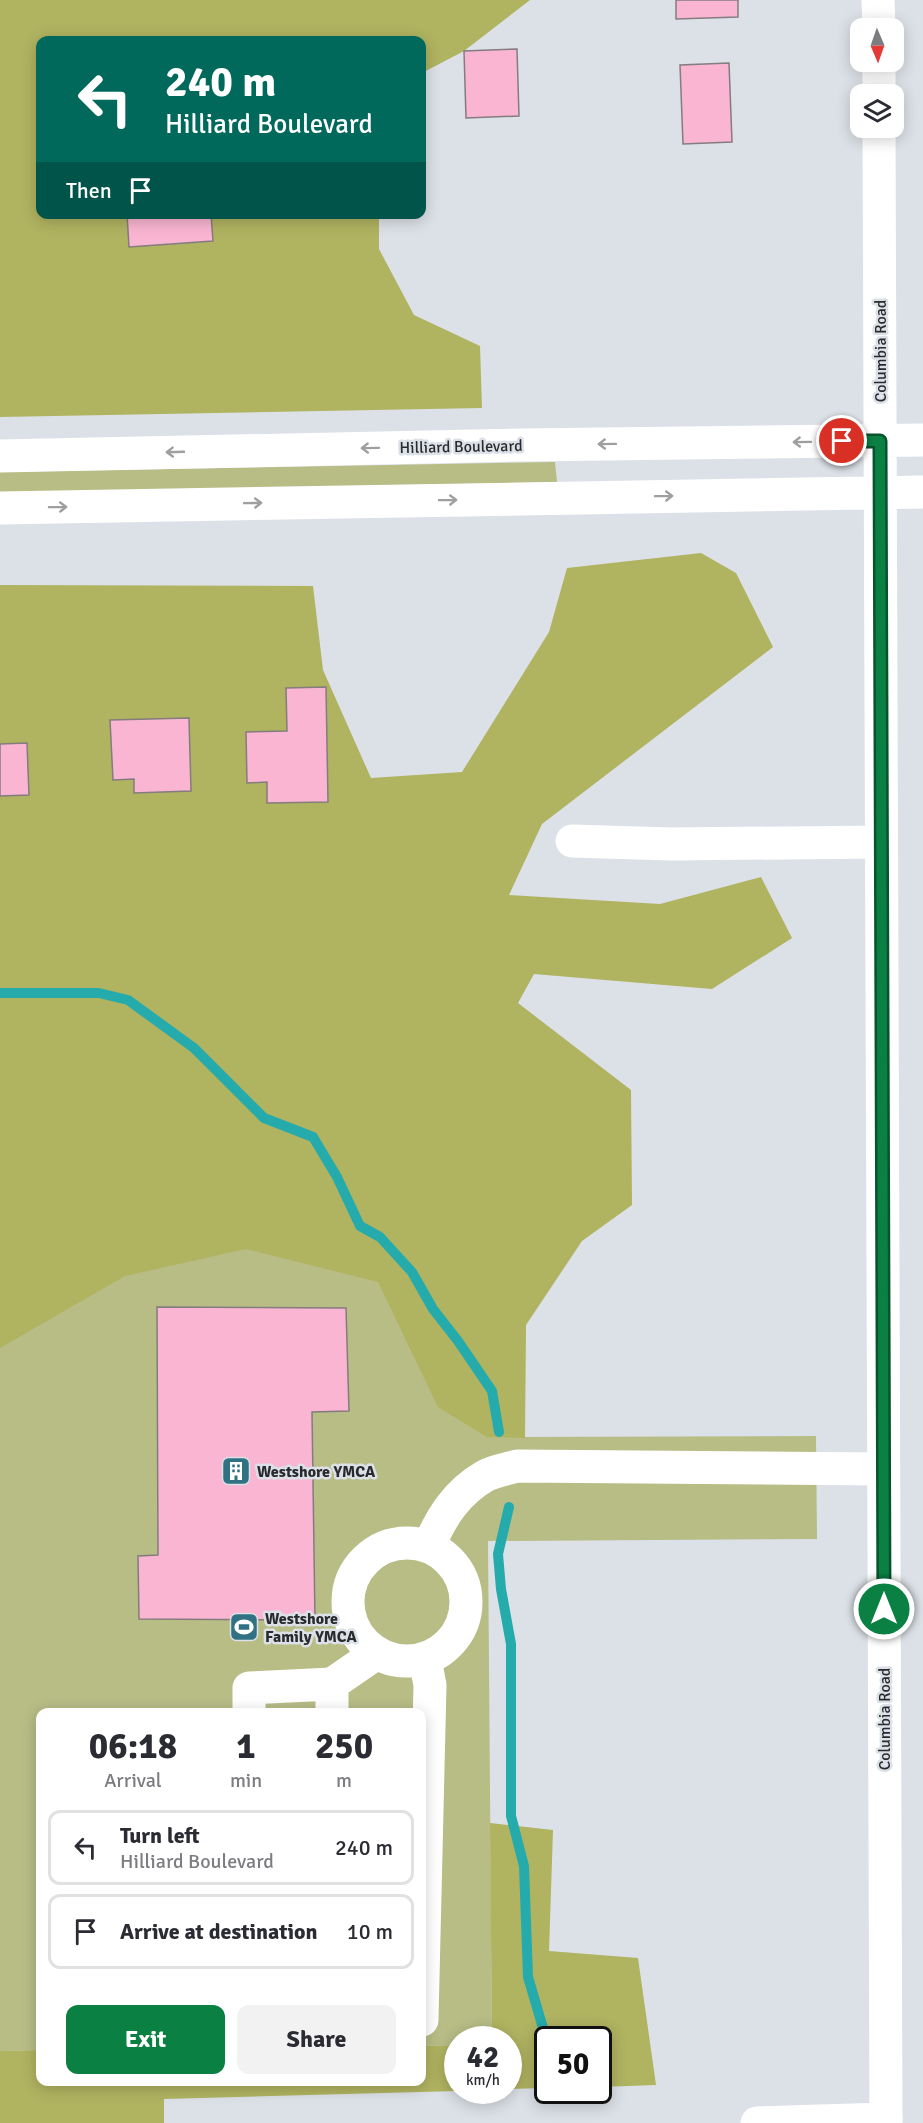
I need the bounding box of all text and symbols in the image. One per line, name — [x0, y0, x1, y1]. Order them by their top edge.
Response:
north arrow — [850, 18, 904, 72]
map controls — [850, 18, 904, 138]
text: 240 m — [165, 57, 276, 108]
icon: left — [66, 60, 144, 138]
button: layers — [850, 84, 904, 138]
text: Hilliard Boulevard — [165, 108, 373, 141]
icon: arrive — [124, 174, 157, 207]
text: Then — [66, 177, 112, 204]
street label: Columbia Road — [871, 300, 891, 402]
pin — [816, 415, 867, 466]
icon: arrive — [825, 424, 858, 457]
street label: Hilliard Boulevard — [399, 436, 523, 458]
one-way arrow — [792, 436, 812, 448]
one-way arrow — [597, 438, 617, 450]
one-way arrow — [360, 442, 380, 454]
one-way arrow — [165, 447, 185, 458]
one-way arrow — [654, 490, 674, 502]
one-way arrow — [438, 494, 458, 506]
one-way arrow — [243, 498, 263, 509]
one-way arrow — [48, 501, 68, 513]
building icon: Westshore YMCA — [220, 1455, 252, 1487]
place label: Westshore YMCA — [257, 1462, 376, 1482]
position arrow — [852, 1577, 916, 1641]
place label: Westshore Family YMCA — [265, 1609, 358, 1647]
sports icon: Westshore Family YMCA — [228, 1611, 260, 1643]
street label: Columbia Road — [875, 1668, 895, 1770]
text: 06:18 — [89, 1724, 177, 1769]
text: 1 — [236, 1724, 256, 1769]
text: 250 — [315, 1724, 373, 1769]
text: Arrival — [104, 1768, 162, 1793]
text: min — [230, 1768, 262, 1793]
text: m — [336, 1768, 352, 1793]
text: Turn left — [120, 1822, 200, 1849]
icon: left — [69, 1831, 102, 1864]
text: 240 m — [335, 1834, 393, 1861]
text: Hilliard Boulevard — [120, 1849, 274, 1874]
icon: arrive — [69, 1915, 102, 1948]
text: Arrive at destination — [120, 1918, 317, 1945]
text: 10 m — [347, 1918, 393, 1945]
button: Exit — [66, 2005, 225, 2074]
button: Share — [237, 2005, 396, 2074]
speed limit sign: 50 — [534, 2026, 612, 2104]
text: 42 — [467, 2039, 499, 2076]
text: km/h — [466, 2071, 500, 2089]

